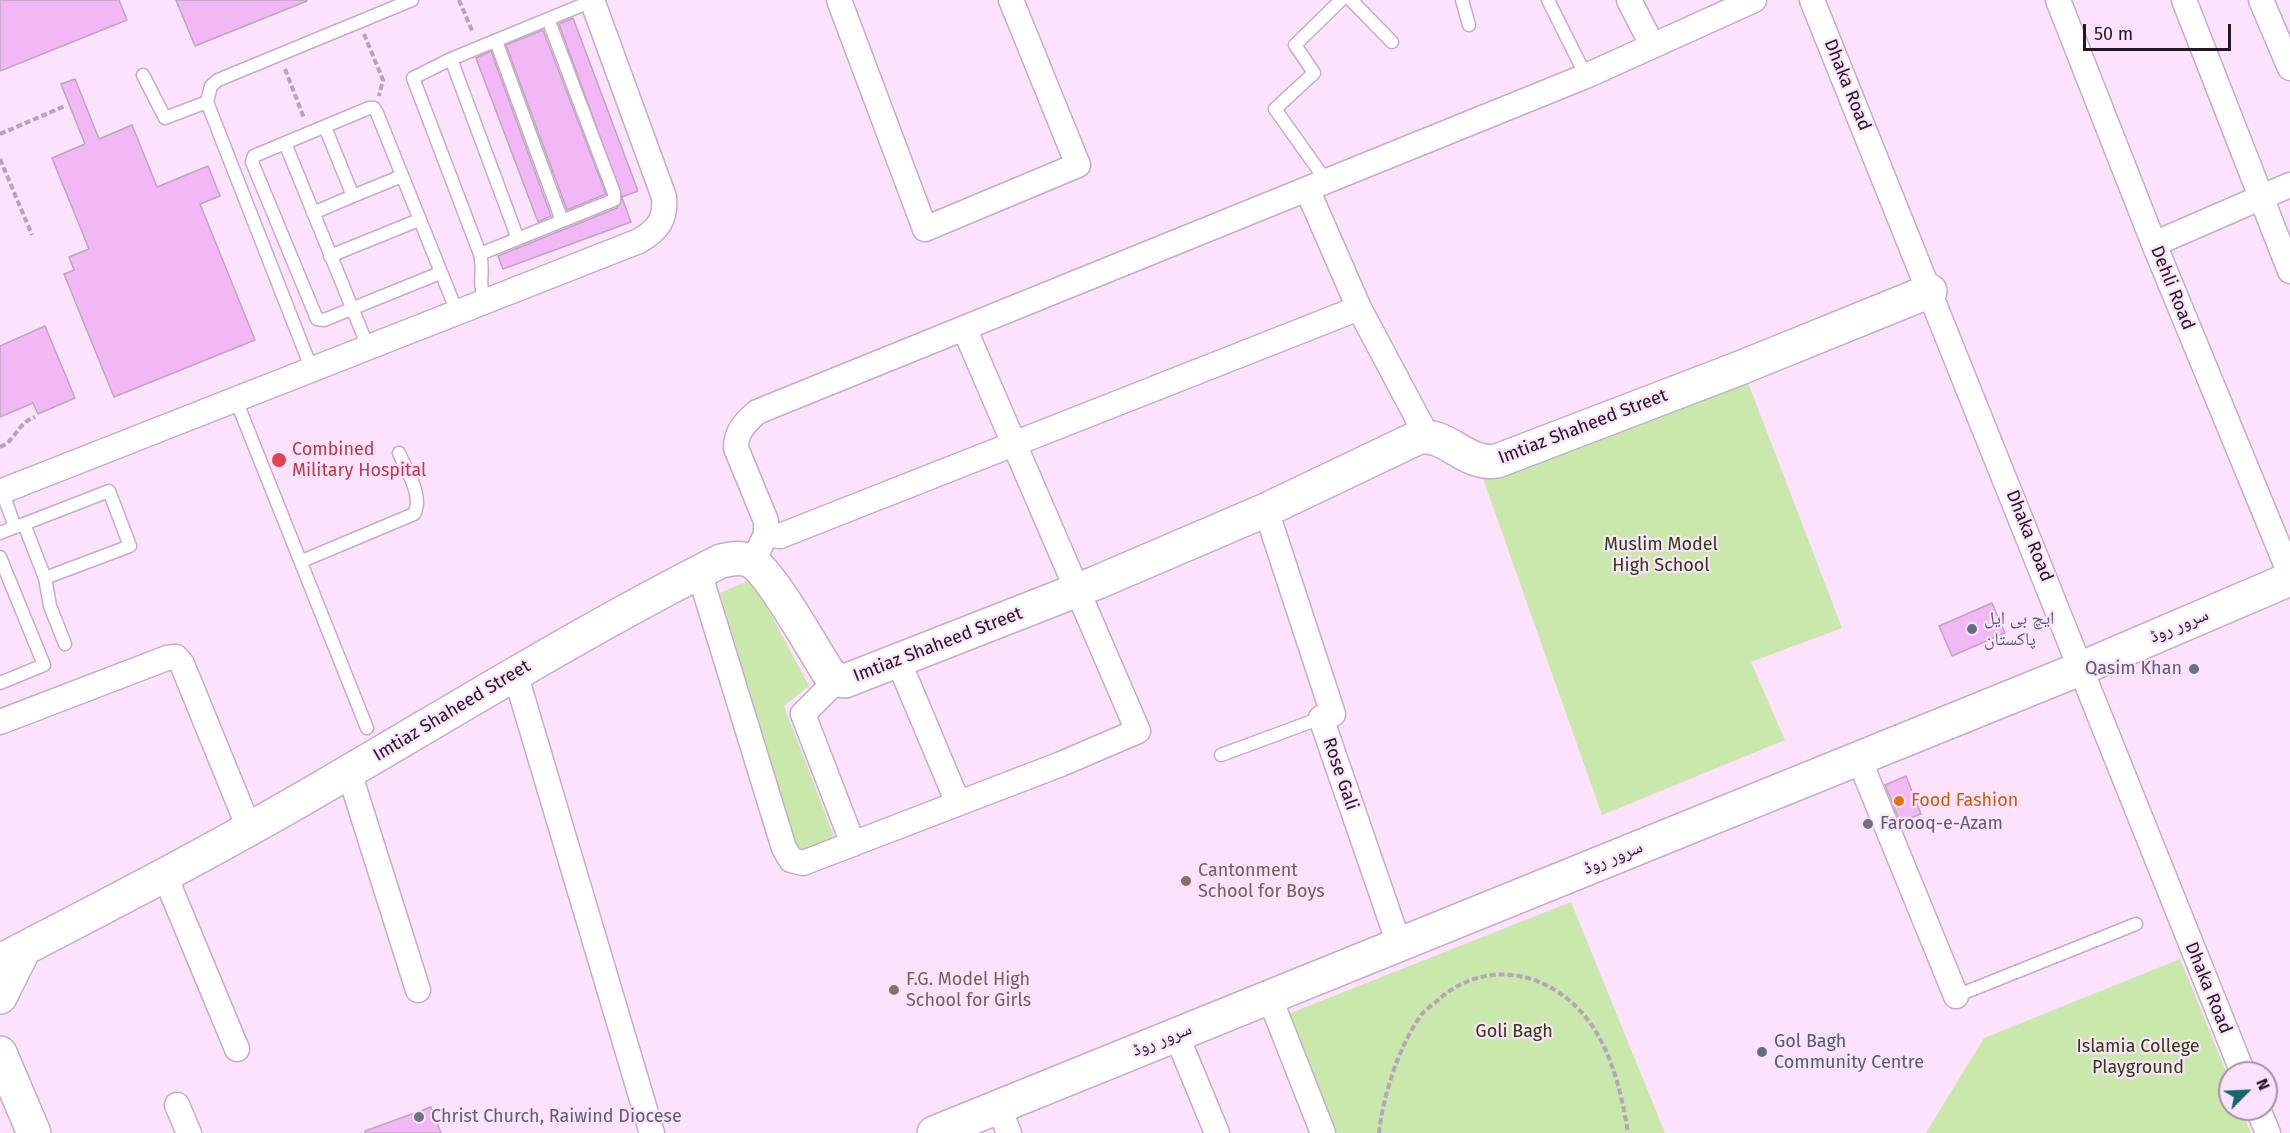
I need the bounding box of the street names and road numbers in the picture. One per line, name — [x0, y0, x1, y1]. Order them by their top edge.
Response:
street label: Dhaka Road — [1819, 36, 1875, 134]
street label: Dehli Road — [2145, 243, 2199, 333]
street label: Imtiaz Shaheed Street — [1495, 385, 1671, 469]
street label: Dhaka Road — [2001, 487, 2057, 585]
street label: Imtiaz Shaheed Street — [850, 603, 1026, 687]
street label: سرور روڈ — [2146, 604, 2212, 648]
street label: Imtiaz Shaheed Street — [370, 656, 534, 766]
street label: Rose Gali — [1318, 735, 1362, 813]
street label: سرور روڈ — [1580, 836, 1646, 880]
street label: Dhaka Road — [2180, 939, 2236, 1037]
street label: سرور روڈ — [1129, 1018, 1195, 1062]

